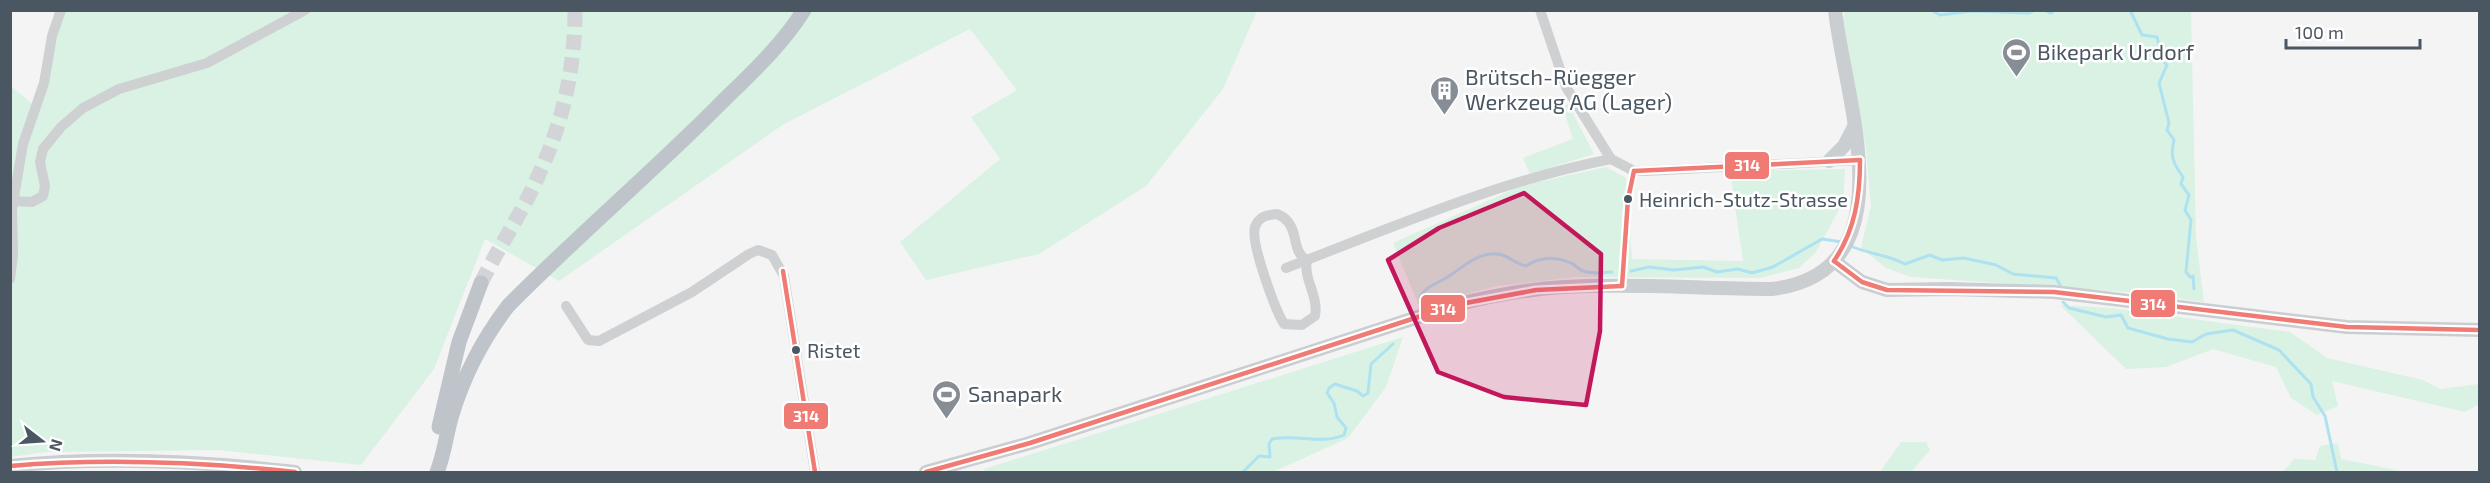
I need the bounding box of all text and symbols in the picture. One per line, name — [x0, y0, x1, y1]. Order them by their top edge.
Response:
scale bar — [2286, 12, 2420, 50]
text: 100 m — [2295, 21, 2344, 43]
sports icon: Bikepark Urdorf — [2000, 36, 2032, 78]
place label: Bikepark Urdorf — [2037, 38, 2195, 64]
place label: Brütsch-Rüegger Werkzeug AG (Lager) — [1465, 63, 1672, 114]
building icon: Brütsch-Rüegger Werkzeug AG (Lager) — [1428, 74, 1460, 116]
line badge: 314 — [1724, 151, 1770, 180]
text: 314 — [1734, 155, 1760, 174]
place label: Heinrich-Stutz-Strasse — [1639, 187, 1848, 211]
marker: Heinrich-Stutz-Strasse — [1622, 193, 1634, 205]
line badge: 314 — [2130, 289, 2176, 318]
line badge: 314 — [1420, 294, 1466, 323]
text: 314 — [2140, 294, 2166, 313]
text: 314 — [1430, 299, 1456, 318]
place label: Ristet — [807, 338, 861, 362]
marker: Ristet — [790, 344, 802, 356]
sports icon: Sanapark — [931, 378, 963, 420]
place label: Sanapark — [968, 380, 1062, 406]
line badge: 314 — [783, 402, 829, 430]
text: 314 — [793, 406, 819, 425]
north arrow — [12, 411, 72, 471]
text: N — [46, 437, 68, 454]

